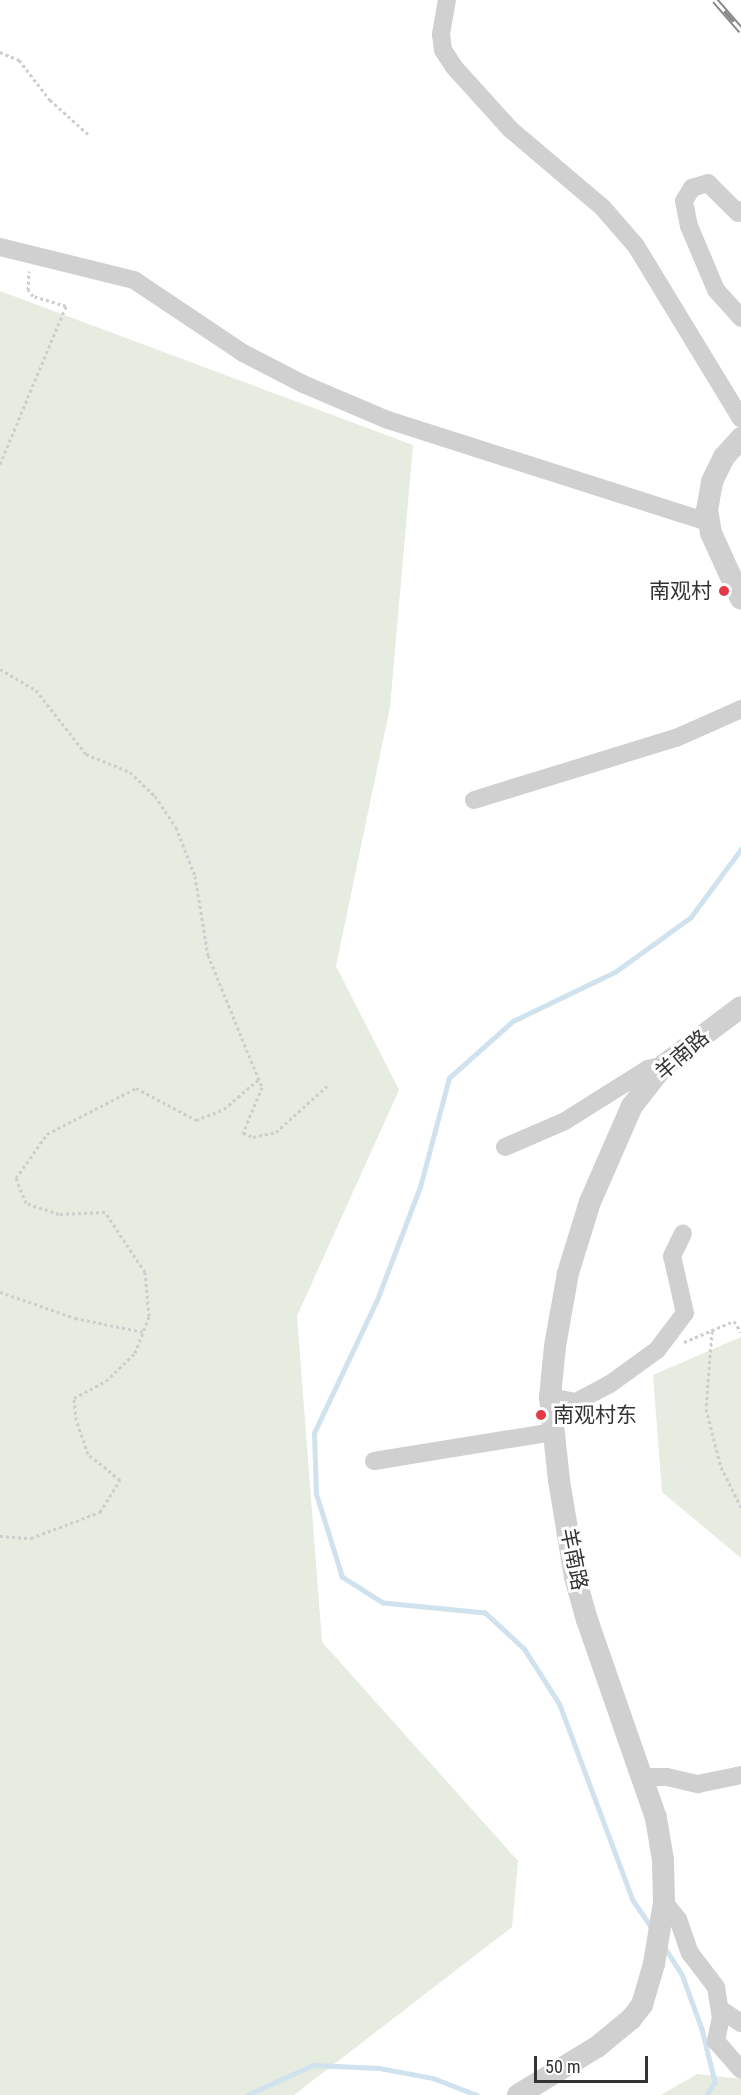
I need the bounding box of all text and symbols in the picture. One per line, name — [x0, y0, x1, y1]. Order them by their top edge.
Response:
place label: 南观村 — [649, 578, 712, 604]
marker: 南观村 — [717, 584, 731, 598]
street label: 羊南路 — [650, 1025, 714, 1085]
place label: 南观村东 — [553, 1402, 637, 1428]
marker: 南观村东 — [534, 1408, 548, 1422]
street label: 羊南路 — [556, 1526, 592, 1592]
scale bar — [537, 2044, 651, 2082]
text: 50 m — [545, 2056, 580, 2077]

